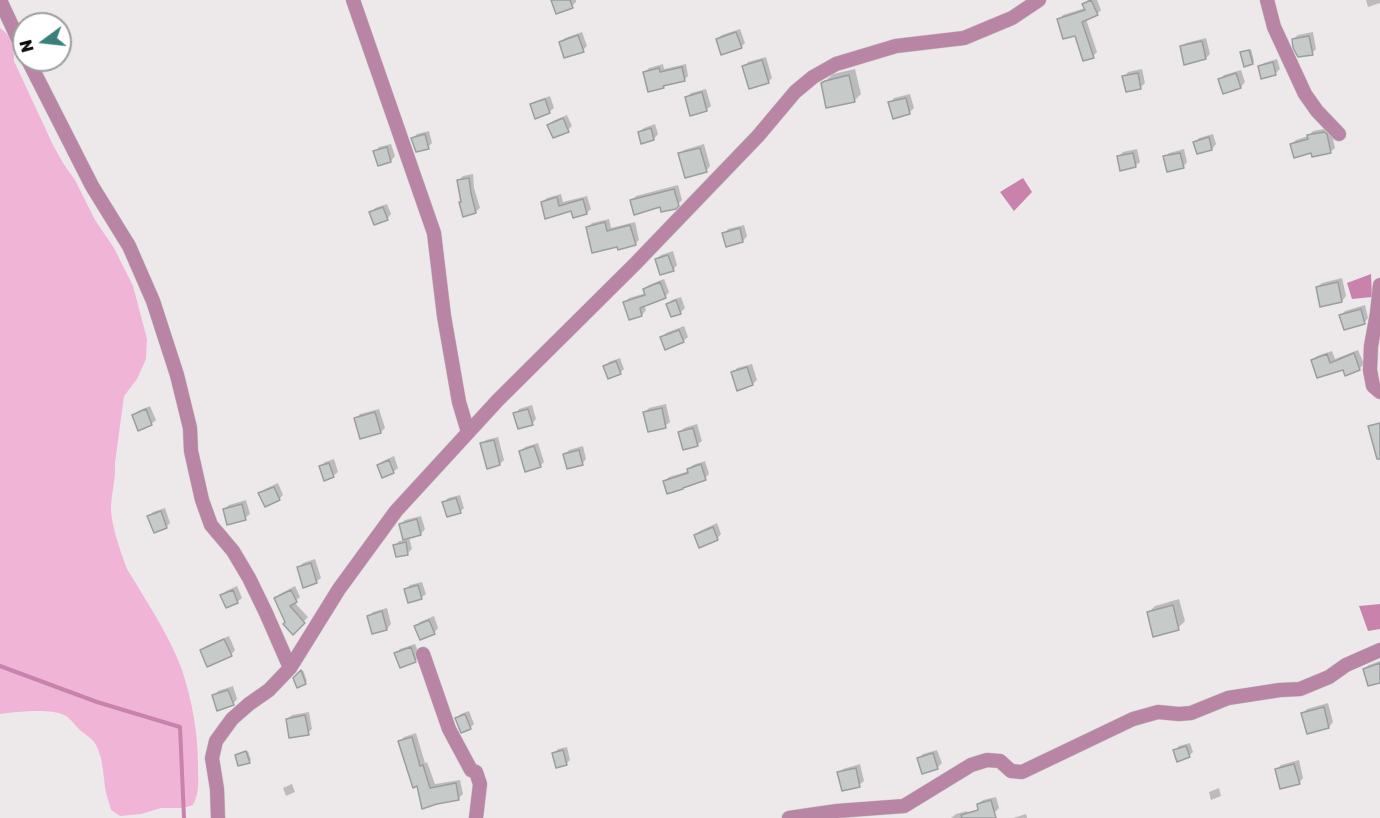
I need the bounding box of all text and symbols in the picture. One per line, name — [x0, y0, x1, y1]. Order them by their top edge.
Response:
north arrow — [12, 12, 72, 72]
text: N — [15, 38, 38, 55]

